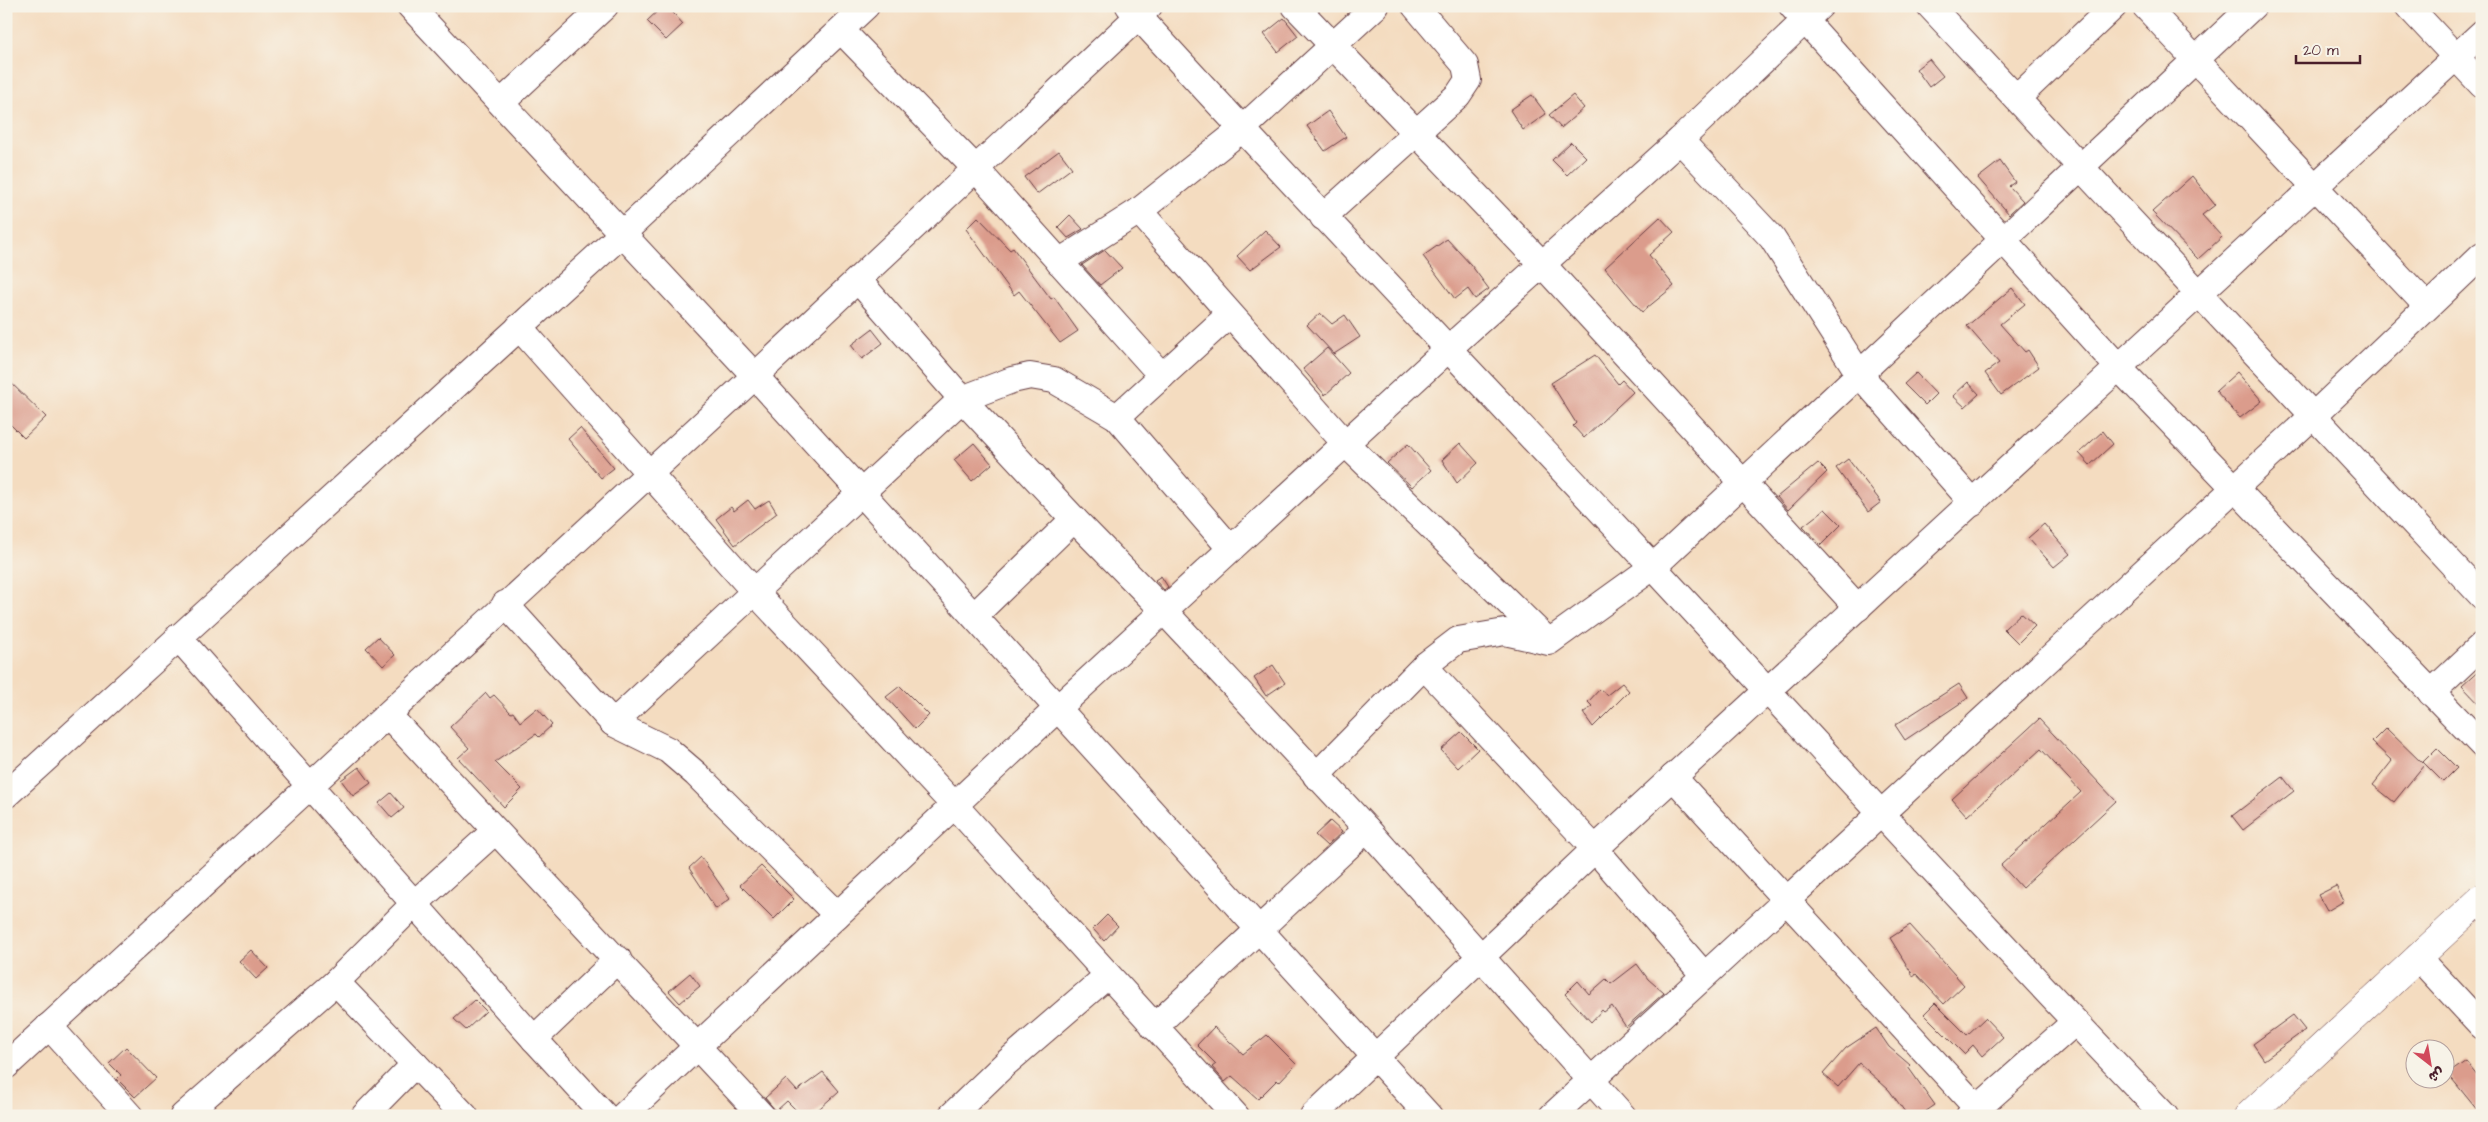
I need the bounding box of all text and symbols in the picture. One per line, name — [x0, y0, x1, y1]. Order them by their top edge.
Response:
scale bar — [2296, 32, 2359, 64]
text: 20 m — [2303, 40, 2339, 61]
north arrow — [2406, 1040, 2456, 1090]
text: ش — [2424, 1062, 2448, 1087]

